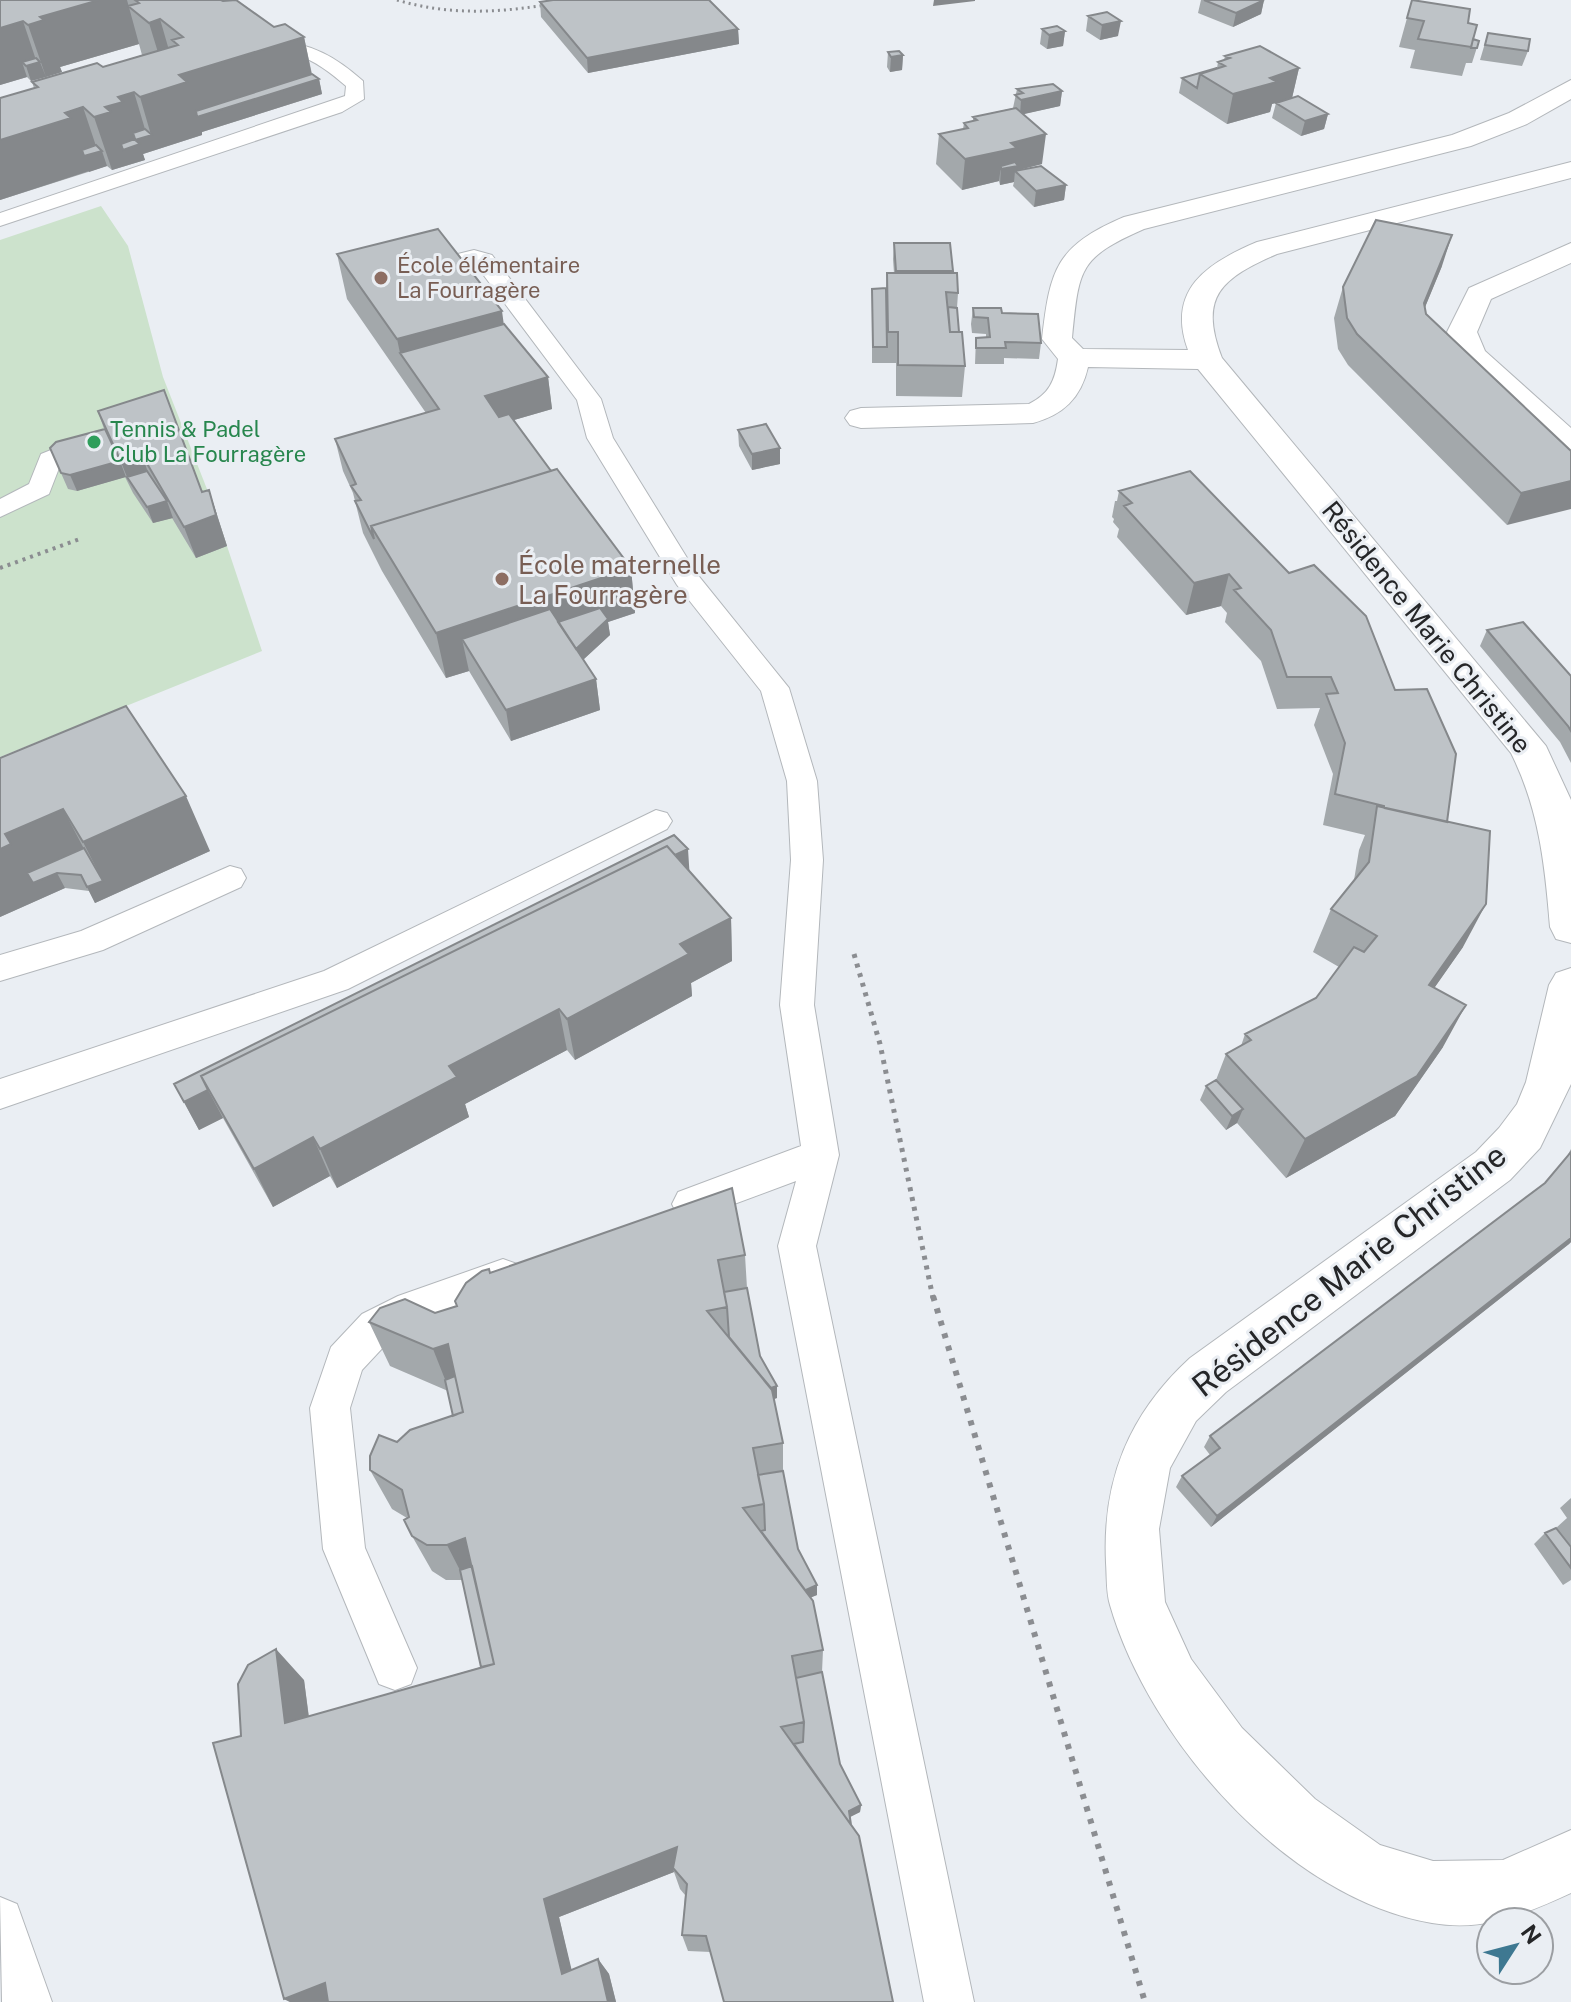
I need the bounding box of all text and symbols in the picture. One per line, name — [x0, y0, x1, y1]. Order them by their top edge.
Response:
place label: École élémentaire La Fourragère — [397, 252, 580, 303]
marker: École élémentaire La Fourragère — [372, 269, 390, 287]
place label: Tennis & Padel Club La Fourragère — [110, 416, 306, 467]
marker: Tennis & Padel Club La Fourragère — [85, 433, 103, 451]
street label: Résidence Marie Christine — [1316, 495, 1538, 759]
place label: École maternelle La Fourragère — [518, 549, 721, 610]
marker: École maternelle La Fourragère — [493, 570, 511, 588]
street label: Résidence Marie Christine — [1185, 1136, 1513, 1404]
north arrow — [1475, 1906, 1555, 1986]
text: N — [1516, 1920, 1547, 1949]

